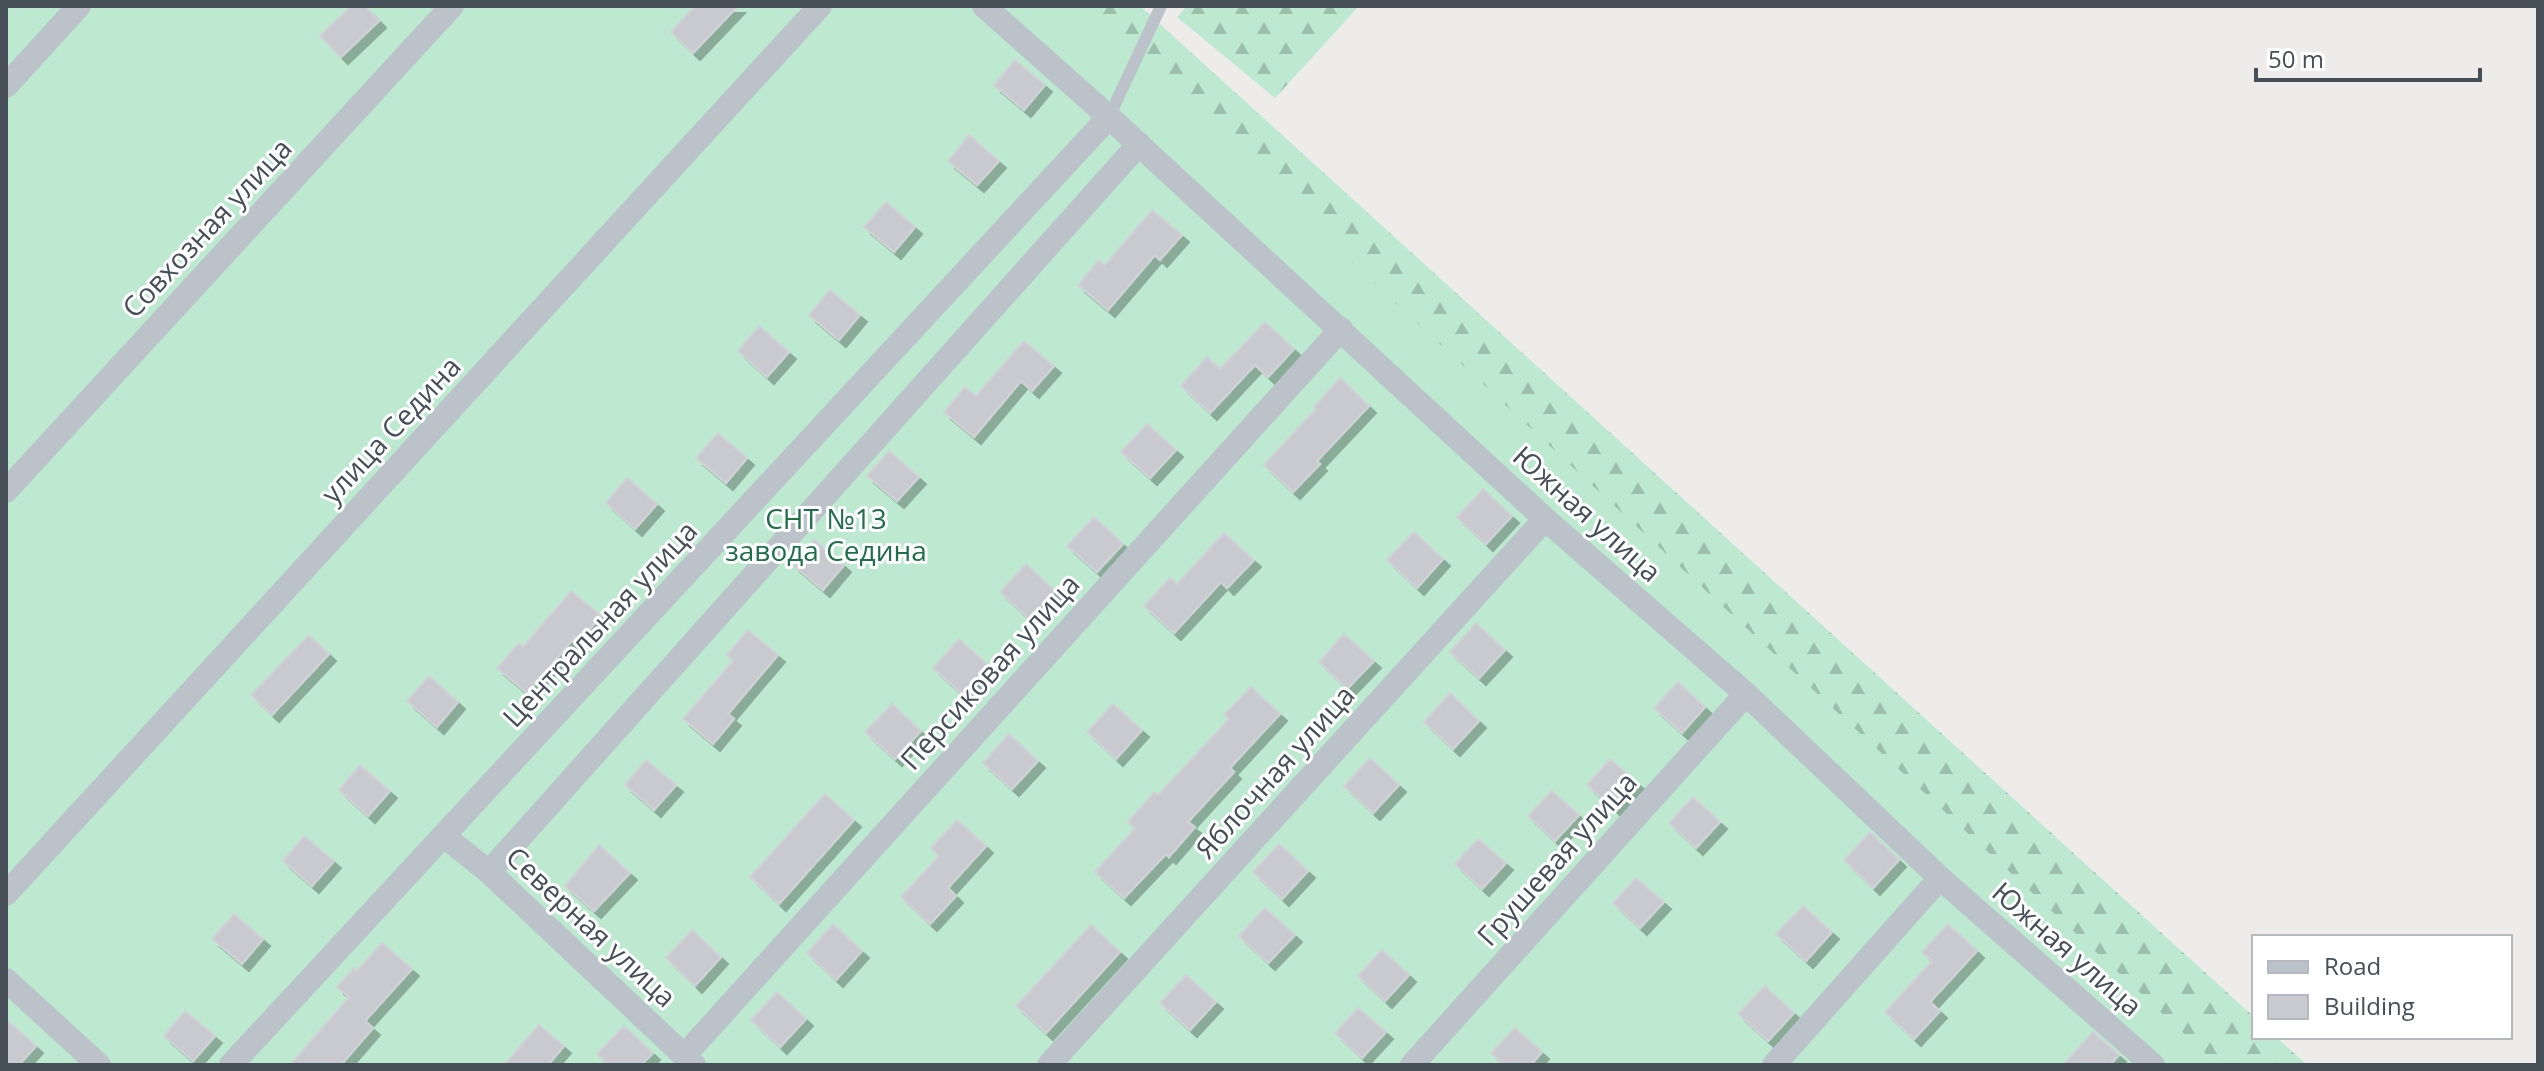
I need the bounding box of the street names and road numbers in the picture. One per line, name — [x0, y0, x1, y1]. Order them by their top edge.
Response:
street label: Совхозная улица — [113, 129, 299, 325]
street label: улица Седина — [312, 347, 469, 511]
street label: Южная улица — [1506, 437, 1670, 590]
street label: Центральная улица — [493, 512, 705, 735]
street label: Персиковая улица — [891, 565, 1087, 777]
street label: Яблочная улица — [1186, 676, 1362, 866]
street label: Грушевая улица — [1468, 763, 1645, 953]
street label: Северная улица — [499, 838, 685, 1015]
street label: Южная улица — [1985, 873, 2151, 1024]

